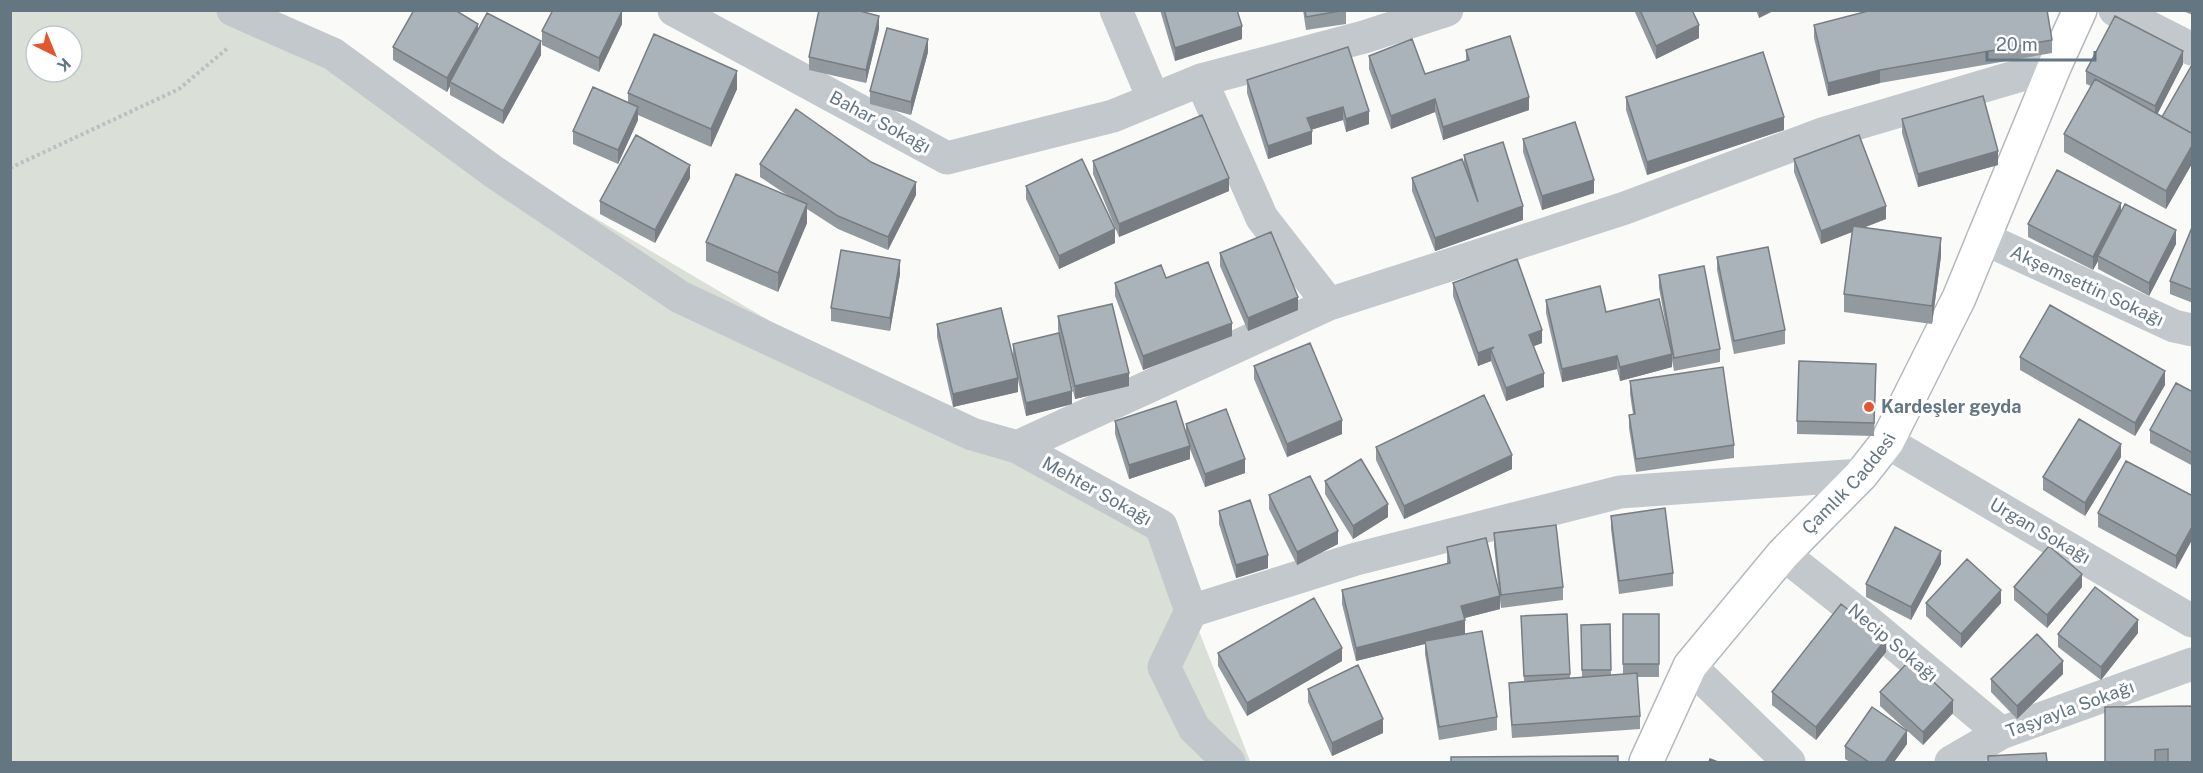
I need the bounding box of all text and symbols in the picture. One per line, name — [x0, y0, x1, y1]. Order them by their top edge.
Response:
north arrow — [24, 24, 84, 84]
scale bar — [1987, 24, 2095, 62]
text: 20 m — [1996, 34, 2038, 55]
text: K — [53, 54, 75, 76]
street label: Bahar Sokağı — [826, 86, 934, 157]
street label: Akşemsettin Sokağı — [2007, 241, 2167, 330]
place label: Kardeşler geyda — [1881, 396, 2022, 417]
marker: Kardeşler geyda — [1862, 400, 1876, 414]
street label: Çamlık Caddesi — [1798, 429, 1900, 538]
street label: Mehter Sokağı — [1039, 452, 1156, 529]
street label: Urgan Sokağı — [1986, 493, 2094, 568]
street label: Necip Sokağı — [1844, 599, 1942, 686]
street label: Taşyayla Sokağı — [2003, 676, 2137, 741]

